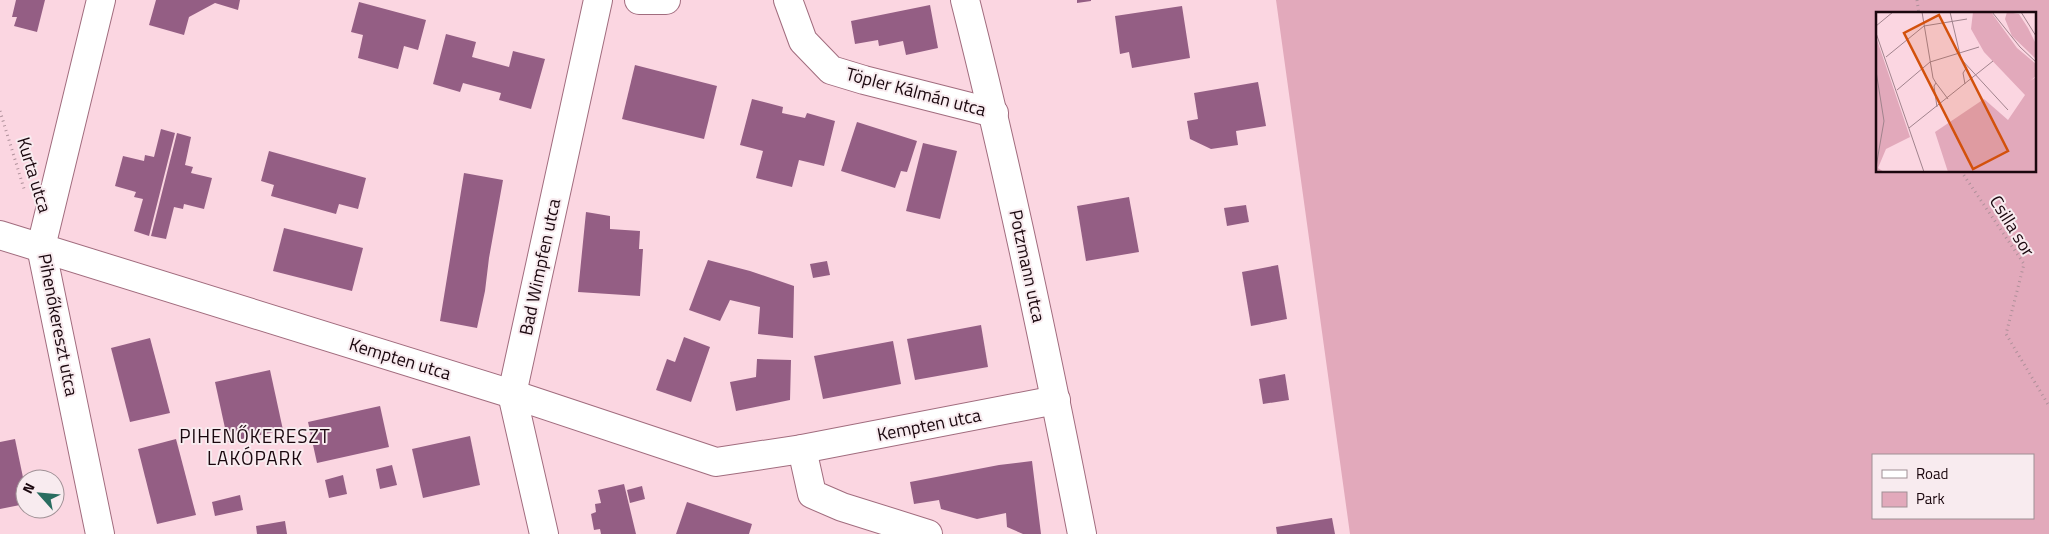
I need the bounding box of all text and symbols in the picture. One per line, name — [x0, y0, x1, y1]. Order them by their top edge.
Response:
inset map — [1876, 12, 2036, 172]
street label: Töpler Kálmán utca — [843, 60, 989, 123]
street label: Kurta utca — [10, 134, 59, 216]
street label: Csilla sor — [1983, 190, 2042, 262]
street label: Bad Wimpfen utca — [512, 196, 567, 338]
street label: Potzmann utca — [1002, 207, 1053, 325]
street label: Pihenőkereszt utca — [31, 251, 86, 399]
street label: Kempten utca — [346, 330, 454, 387]
street label: Kempten utca — [875, 401, 983, 448]
district label: PIHENŐKERESZT LAKÓPARK — [179, 421, 331, 472]
legend — [1872, 454, 2034, 519]
text: Road — [1916, 462, 1948, 485]
north arrow — [15, 469, 65, 519]
text: N — [16, 479, 40, 497]
text: Park — [1916, 487, 1945, 510]

